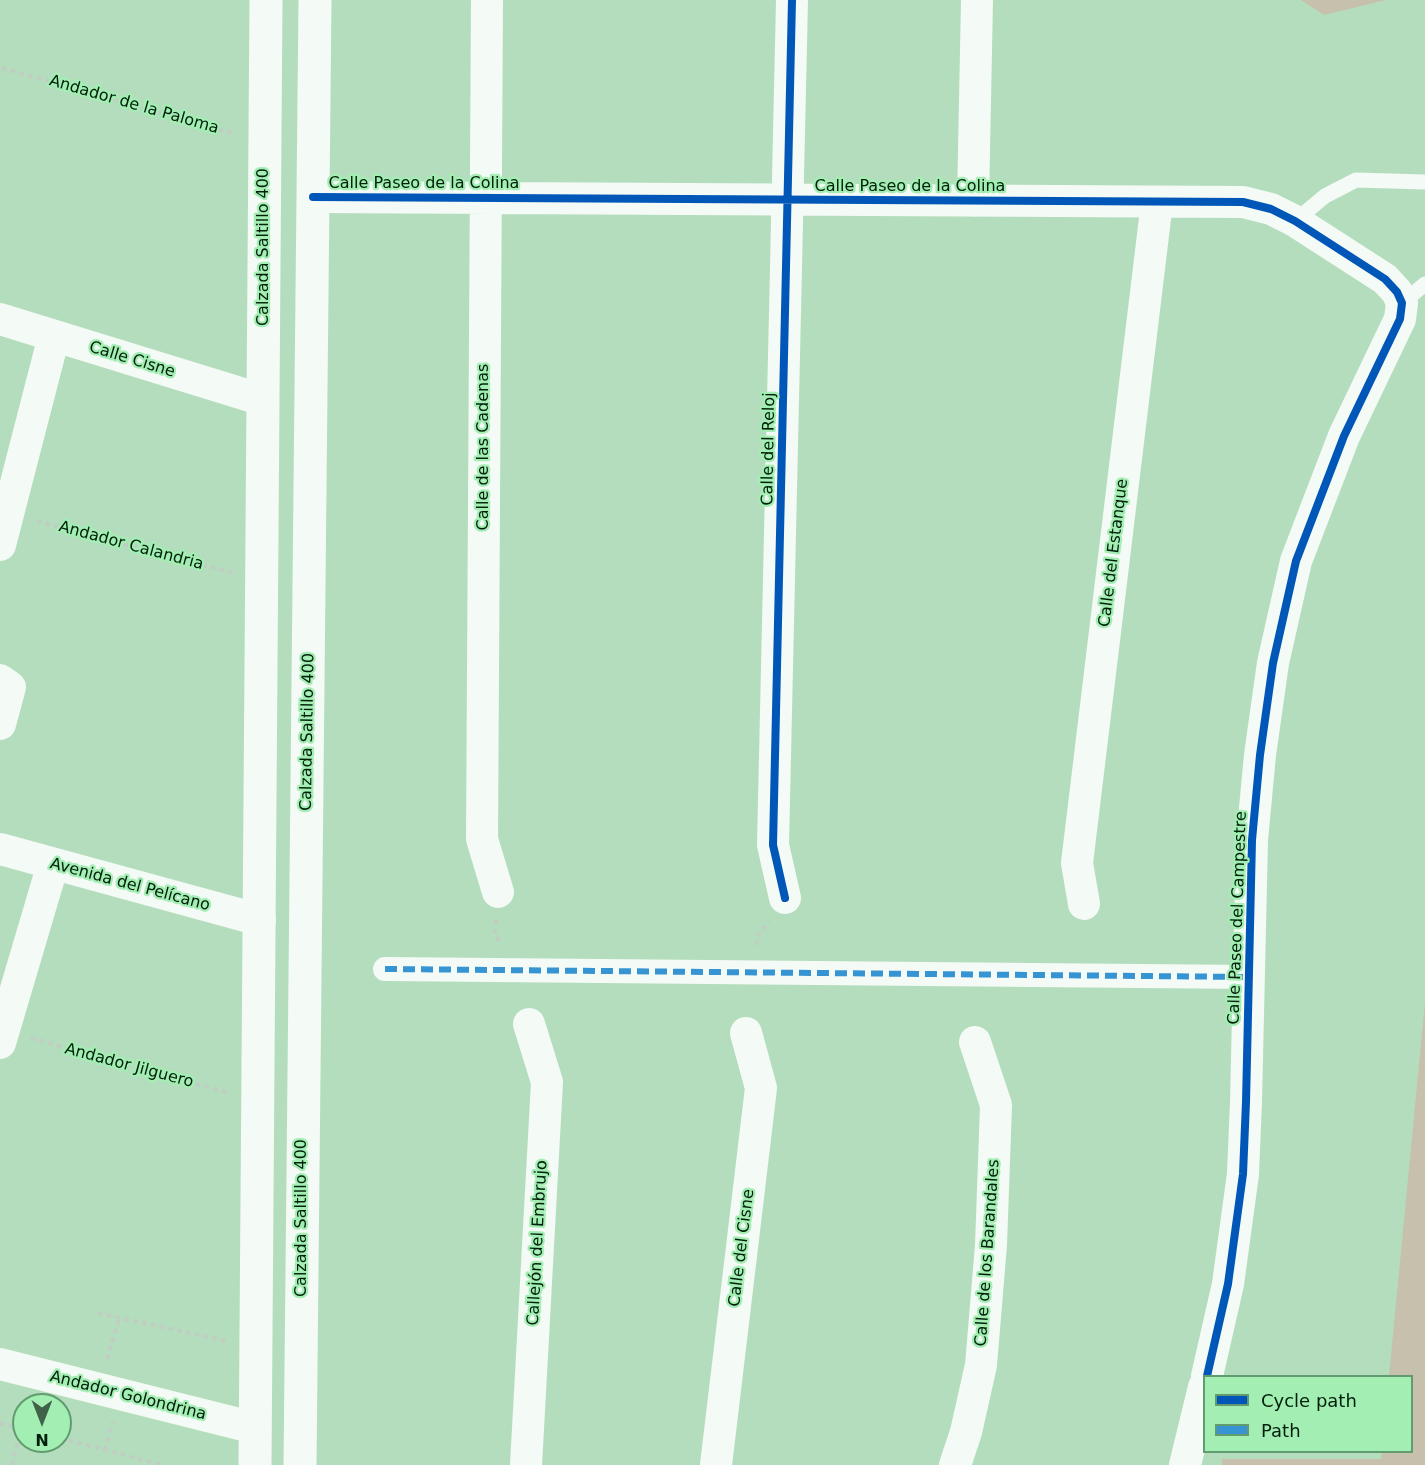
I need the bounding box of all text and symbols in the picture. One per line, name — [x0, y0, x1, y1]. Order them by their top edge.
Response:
street label: Andador de la Paloma — [47, 72, 221, 138]
street label: Calzada Saltillo 400 — [254, 168, 274, 326]
street label: Calle Paseo de la Colina — [329, 174, 519, 194]
street label: Calle Paseo de la Colina — [815, 177, 1005, 197]
street label: Calle Cisne — [87, 338, 177, 382]
street label: Calle de las Cadenas — [474, 364, 494, 530]
street label: Calle del Reloj — [758, 392, 780, 506]
street label: Calle del Estanque — [1095, 478, 1133, 628]
street label: Andador Calandria — [57, 517, 205, 575]
street label: Calzada Saltillo 400 — [297, 653, 319, 811]
street label: Calle Paseo del Campestre — [1225, 811, 1251, 1025]
street label: Avenida del Pelícano — [48, 854, 212, 916]
street label: Andador Jilguero — [63, 1040, 195, 1092]
street label: Calzada Saltillo 400 — [292, 1139, 312, 1297]
street label: Calle de los Barandales — [972, 1159, 1004, 1347]
street label: Callejón del Embrujo — [524, 1160, 552, 1326]
street label: Calle del Cisne — [725, 1188, 759, 1308]
street label: Andador Golondrina — [48, 1367, 208, 1425]
legend — [1203, 1375, 1413, 1453]
text: Cycle path — [1261, 1390, 1357, 1411]
north arrow — [12, 1393, 72, 1453]
text: Path — [1261, 1420, 1301, 1441]
text: N — [35, 1430, 49, 1449]

